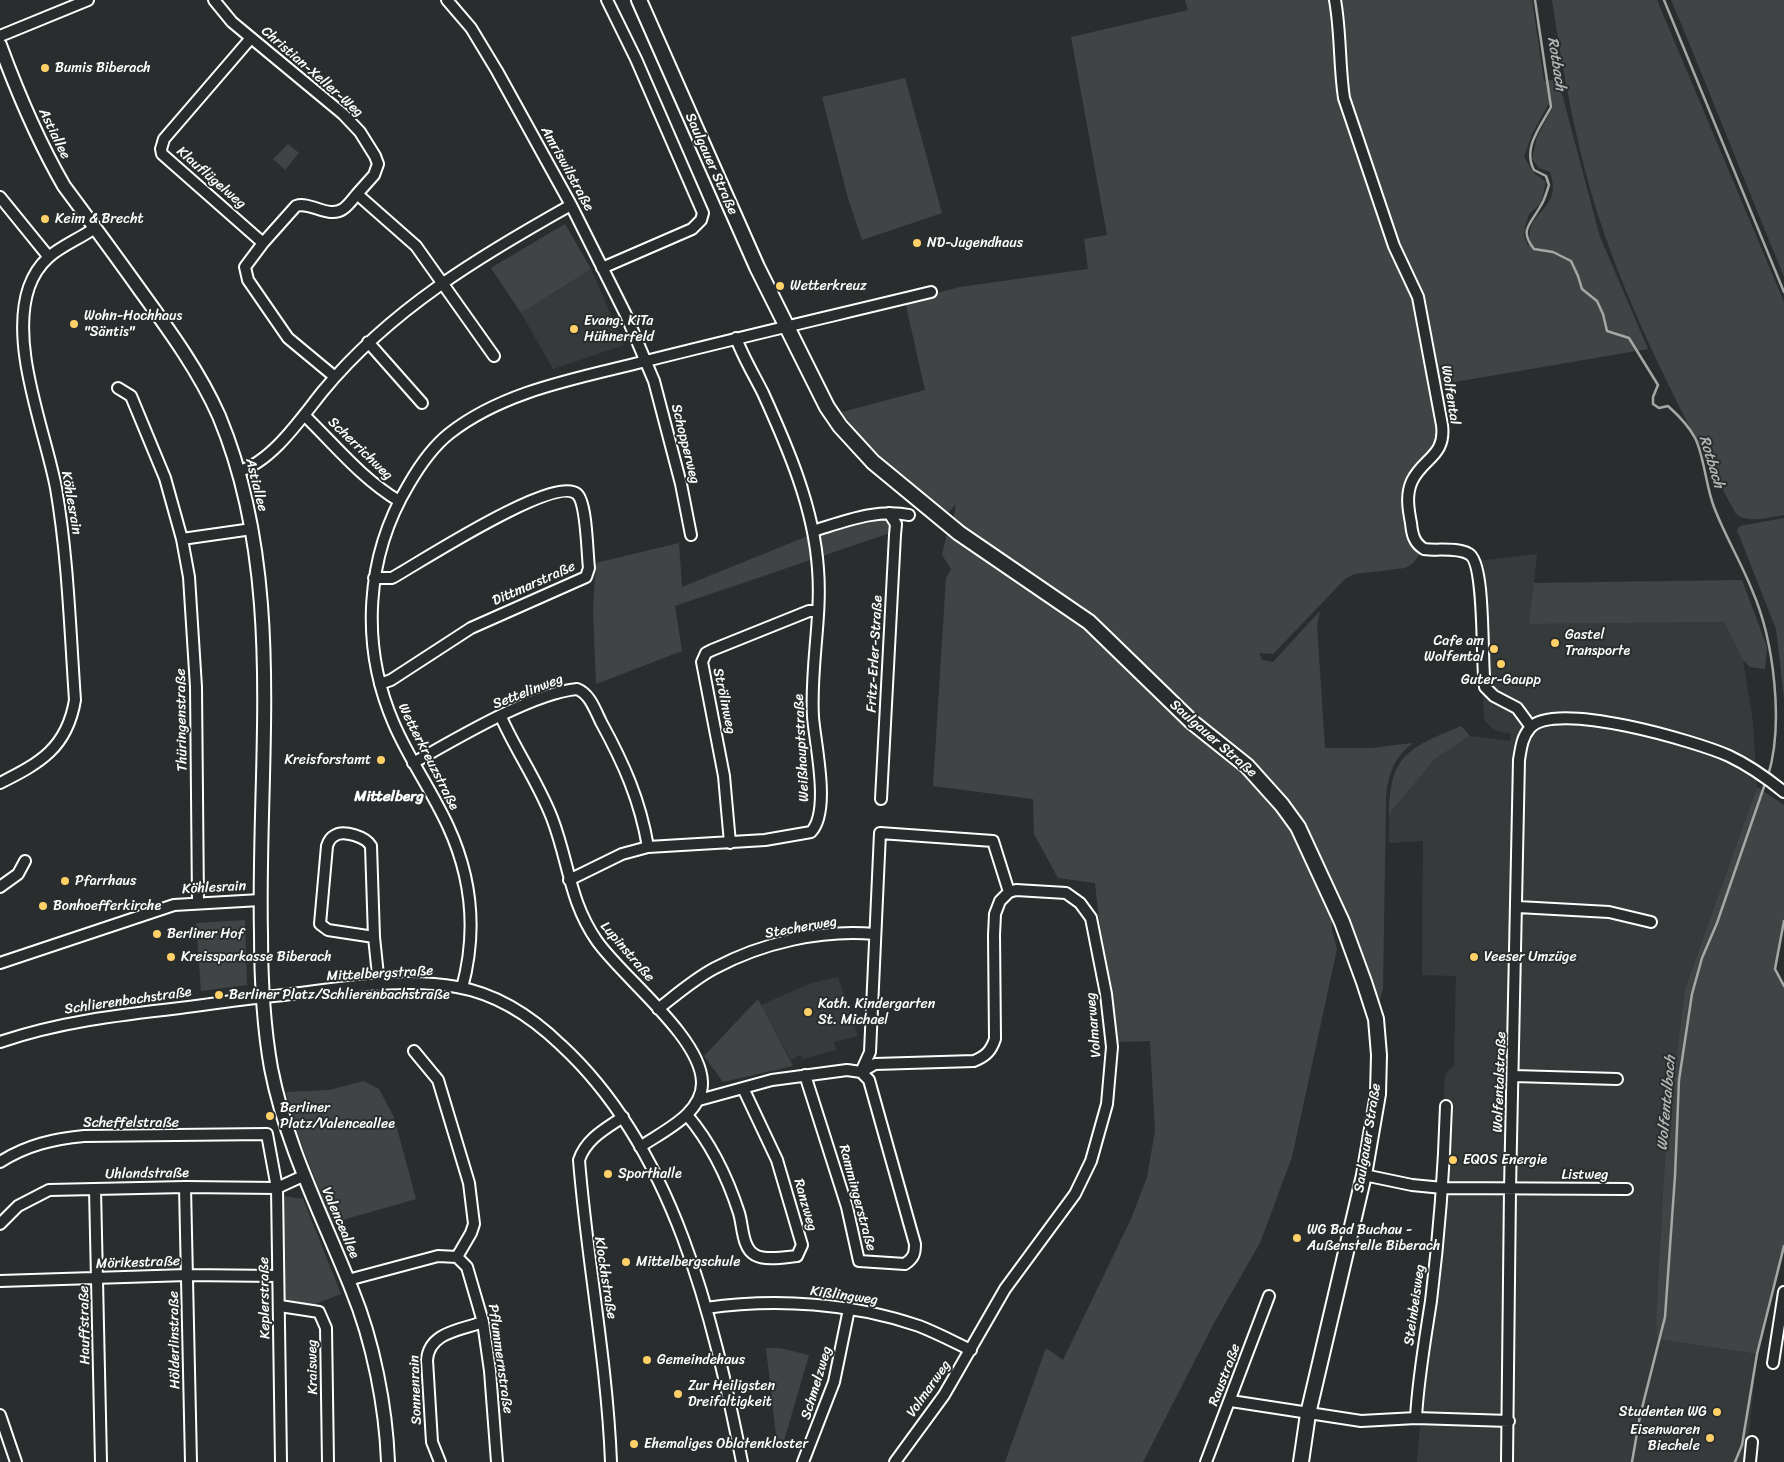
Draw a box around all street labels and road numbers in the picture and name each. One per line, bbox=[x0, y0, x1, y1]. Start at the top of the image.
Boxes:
street label: Christian-Xeller-Weg bbox=[258, 23, 366, 121]
street label: Astiallee bbox=[34, 106, 74, 162]
street label: Saulgauer Straße bbox=[681, 110, 741, 218]
street label: Amriswilstraße bbox=[537, 124, 597, 214]
street label: Klauflügelweg bbox=[173, 143, 249, 213]
street label: Wolfental bbox=[1437, 364, 1463, 426]
street label: Schopperweg bbox=[667, 402, 703, 486]
street label: Scherrichweg bbox=[324, 414, 396, 484]
street label: Astiallee bbox=[241, 456, 271, 514]
street label: Köhlesrain bbox=[57, 470, 85, 536]
street label: Dittmarstraße bbox=[490, 558, 578, 610]
street label: Fritz-Erler-Straße bbox=[864, 595, 886, 713]
street label: Strölinweg bbox=[709, 666, 739, 736]
street label: Thüringenstraße bbox=[173, 668, 191, 772]
street label: Settelinweg bbox=[490, 671, 566, 713]
street label: Weißhauptstraße bbox=[791, 694, 813, 802]
street label: Saulgauer Straße bbox=[1166, 697, 1260, 781]
street label: Wetterkreuzstraße bbox=[394, 701, 462, 813]
street label: Köhlesrain bbox=[182, 878, 246, 898]
street label: Stecherweg bbox=[764, 913, 838, 943]
street label: Lupinstraße bbox=[596, 918, 658, 986]
street label: Mittelbergstraße bbox=[326, 963, 434, 985]
street label: Schlierenbachstraße bbox=[63, 984, 193, 1018]
street label: Volmarweg bbox=[1083, 992, 1105, 1058]
street label: Wolfentalstraße bbox=[1490, 1031, 1510, 1133]
street label: Saulgauer Straße bbox=[1351, 1082, 1385, 1194]
street label: Scheffelstraße bbox=[83, 1115, 179, 1131]
street label: Rammingerstraße bbox=[835, 1143, 879, 1253]
street label: Uhlandstraße bbox=[105, 1165, 189, 1183]
street label: Listweg bbox=[1562, 1167, 1608, 1183]
street label: Ranzweg bbox=[790, 1177, 820, 1233]
street label: Valenceallee bbox=[317, 1185, 363, 1261]
street label: Klockhstraße bbox=[590, 1236, 620, 1320]
street label: Mörikestraße bbox=[96, 1253, 180, 1273]
street label: Keplerstraße bbox=[256, 1257, 274, 1339]
street label: Steinbeisweg bbox=[1401, 1263, 1429, 1347]
street label: Kißlingweg bbox=[809, 1283, 879, 1309]
street label: Hauffstraße bbox=[76, 1285, 94, 1365]
street label: Hölderlinstraße bbox=[166, 1291, 184, 1389]
street label: Pflummernstraße bbox=[484, 1303, 516, 1415]
street label: Kraisweg bbox=[304, 1339, 322, 1395]
street label: Raustraße bbox=[1205, 1342, 1245, 1408]
street label: Schmelzweg bbox=[798, 1344, 836, 1422]
street label: Sonnenrain bbox=[406, 1355, 426, 1425]
street label: Volmarweg bbox=[903, 1357, 955, 1421]

